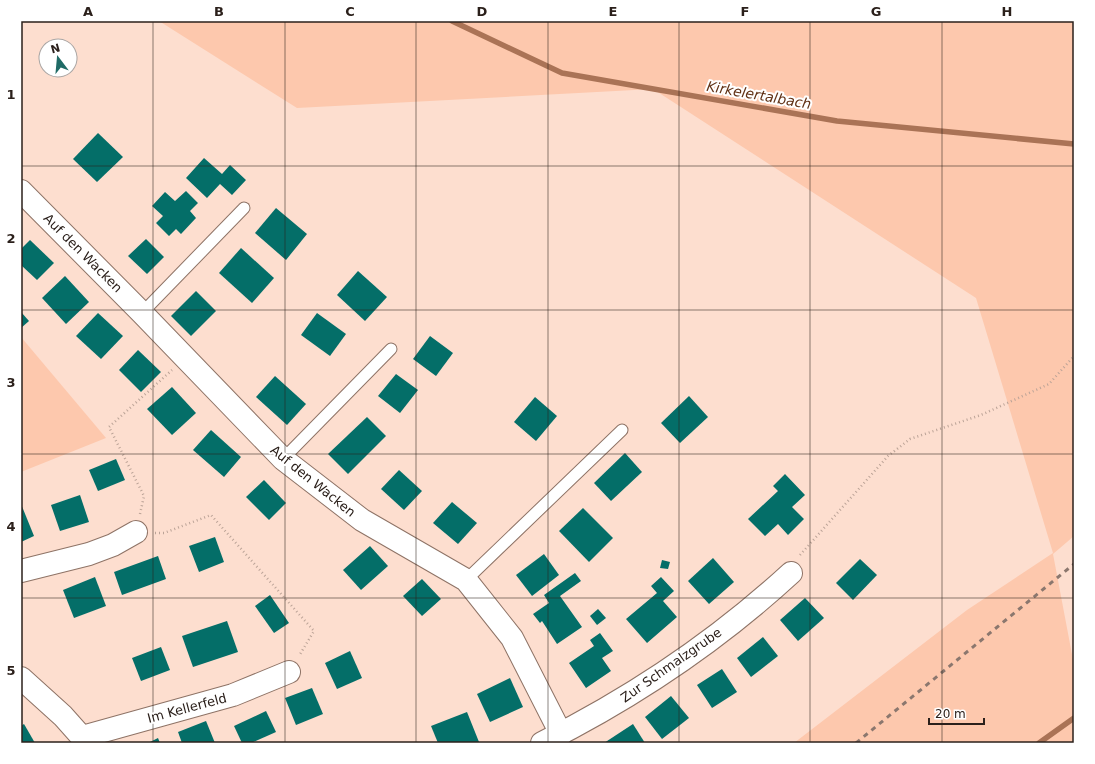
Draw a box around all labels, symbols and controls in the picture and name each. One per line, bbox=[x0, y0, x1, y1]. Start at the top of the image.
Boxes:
text: A bbox=[83, 4, 93, 19]
text: B bbox=[214, 4, 224, 19]
text: C bbox=[345, 4, 355, 19]
text: D bbox=[477, 4, 488, 19]
text: E bbox=[609, 4, 617, 19]
text: F bbox=[741, 4, 749, 19]
text: G bbox=[871, 4, 881, 19]
text: H bbox=[1002, 4, 1012, 19]
north arrow bbox=[38, 38, 78, 78]
text: N bbox=[49, 41, 62, 56]
water label: Kirkelertalbach bbox=[706, 78, 812, 112]
text: 1 bbox=[6, 87, 16, 102]
street label: Auf den Wacken bbox=[41, 211, 125, 295]
text: 2 bbox=[6, 231, 16, 246]
text: 3 bbox=[6, 375, 16, 390]
street label: Auf den Wacken bbox=[268, 442, 358, 520]
text: 4 bbox=[6, 519, 16, 534]
street label: Zur Schmalzgrube bbox=[618, 625, 724, 705]
text: 5 bbox=[6, 663, 16, 678]
street label: Im Kellerfeld bbox=[146, 690, 228, 726]
scale bar bbox=[929, 700, 984, 726]
text: 20 m bbox=[935, 707, 966, 721]

